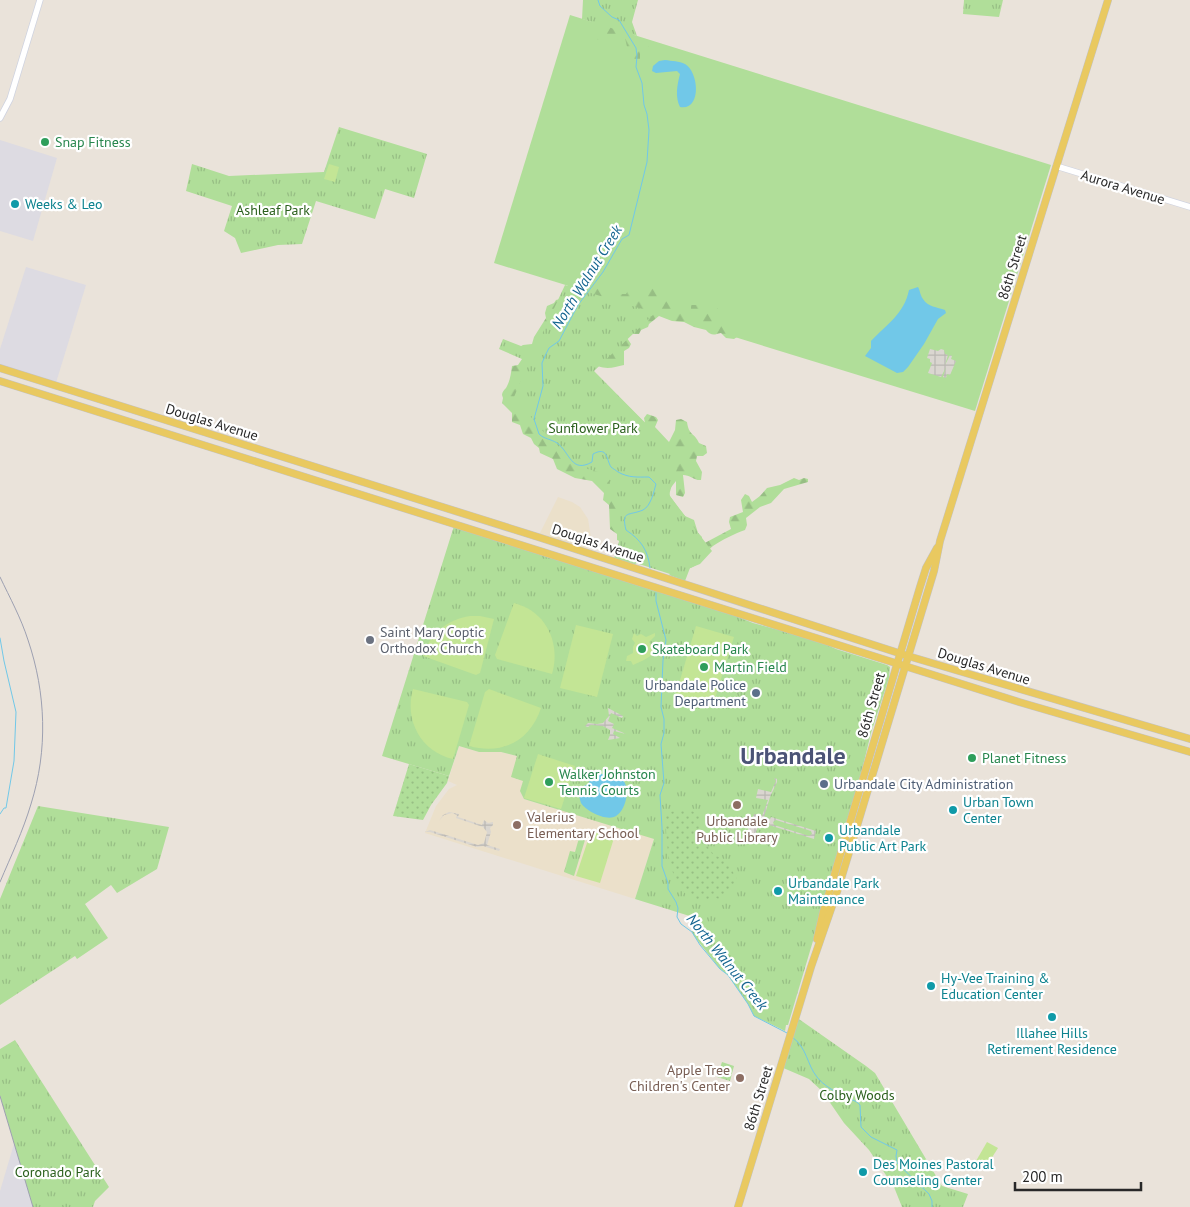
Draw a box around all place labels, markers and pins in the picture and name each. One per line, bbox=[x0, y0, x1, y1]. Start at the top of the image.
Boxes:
place label: Snap Fitness bbox=[55, 133, 131, 151]
marker: Snap Fitness bbox=[39, 136, 51, 148]
place label: Weeks & Leo bbox=[25, 195, 102, 213]
marker: Weeks & Leo bbox=[9, 198, 21, 210]
place label: Saint Mary Coptic Orthodox Church bbox=[380, 623, 484, 657]
marker: Saint Mary Coptic Orthodox Church bbox=[364, 634, 376, 646]
place label: Skateboard Park bbox=[652, 640, 749, 658]
marker: Skateboard Park bbox=[636, 643, 648, 655]
place label: Martin Field bbox=[714, 658, 787, 676]
marker: Martin Field bbox=[698, 661, 710, 673]
place label: Urbandale Police Department bbox=[645, 676, 746, 710]
marker: Urbandale Police Department bbox=[750, 687, 762, 699]
place label: Planet Fitness bbox=[982, 749, 1067, 767]
marker: Planet Fitness bbox=[966, 752, 978, 764]
place label: Walker Johnston Tennis Courts bbox=[559, 765, 656, 799]
place label: Urbandale City Administration bbox=[834, 775, 1014, 793]
marker: Walker Johnston Tennis Courts bbox=[543, 776, 555, 788]
marker: Urbandale City Administration bbox=[818, 778, 830, 790]
place label: Urban Town Center bbox=[963, 793, 1034, 827]
marker: Urbandale Public Library bbox=[731, 799, 743, 811]
marker: Urban Town Center bbox=[947, 804, 959, 816]
place label: Valerius Elementary School bbox=[526, 808, 639, 842]
place label: Urbandale Public Library bbox=[696, 812, 778, 846]
marker: Valerius Elementary School bbox=[511, 819, 523, 831]
place label: Urbandale Public Art Park bbox=[839, 821, 926, 855]
marker: Urbandale Public Art Park bbox=[823, 832, 835, 844]
place label: Urbandale Park Maintenance bbox=[788, 874, 880, 908]
marker: Urbandale Park Maintenance bbox=[772, 885, 784, 897]
place label: Hy-Vee Training & Education Center bbox=[941, 969, 1050, 1003]
marker: Hy-Vee Training & Education Center bbox=[925, 980, 937, 992]
marker: Illahee Hills Retirement Residence bbox=[1046, 1011, 1058, 1023]
place label: Illahee Hills Retirement Residence bbox=[987, 1024, 1117, 1058]
place label: Apple Tree Children's Center bbox=[629, 1061, 730, 1095]
marker: Apple Tree Children's Center bbox=[734, 1072, 746, 1084]
place label: Des Moines Pastoral Counseling Center bbox=[873, 1155, 994, 1189]
marker: Des Moines Pastoral Counseling Center bbox=[857, 1166, 869, 1178]

